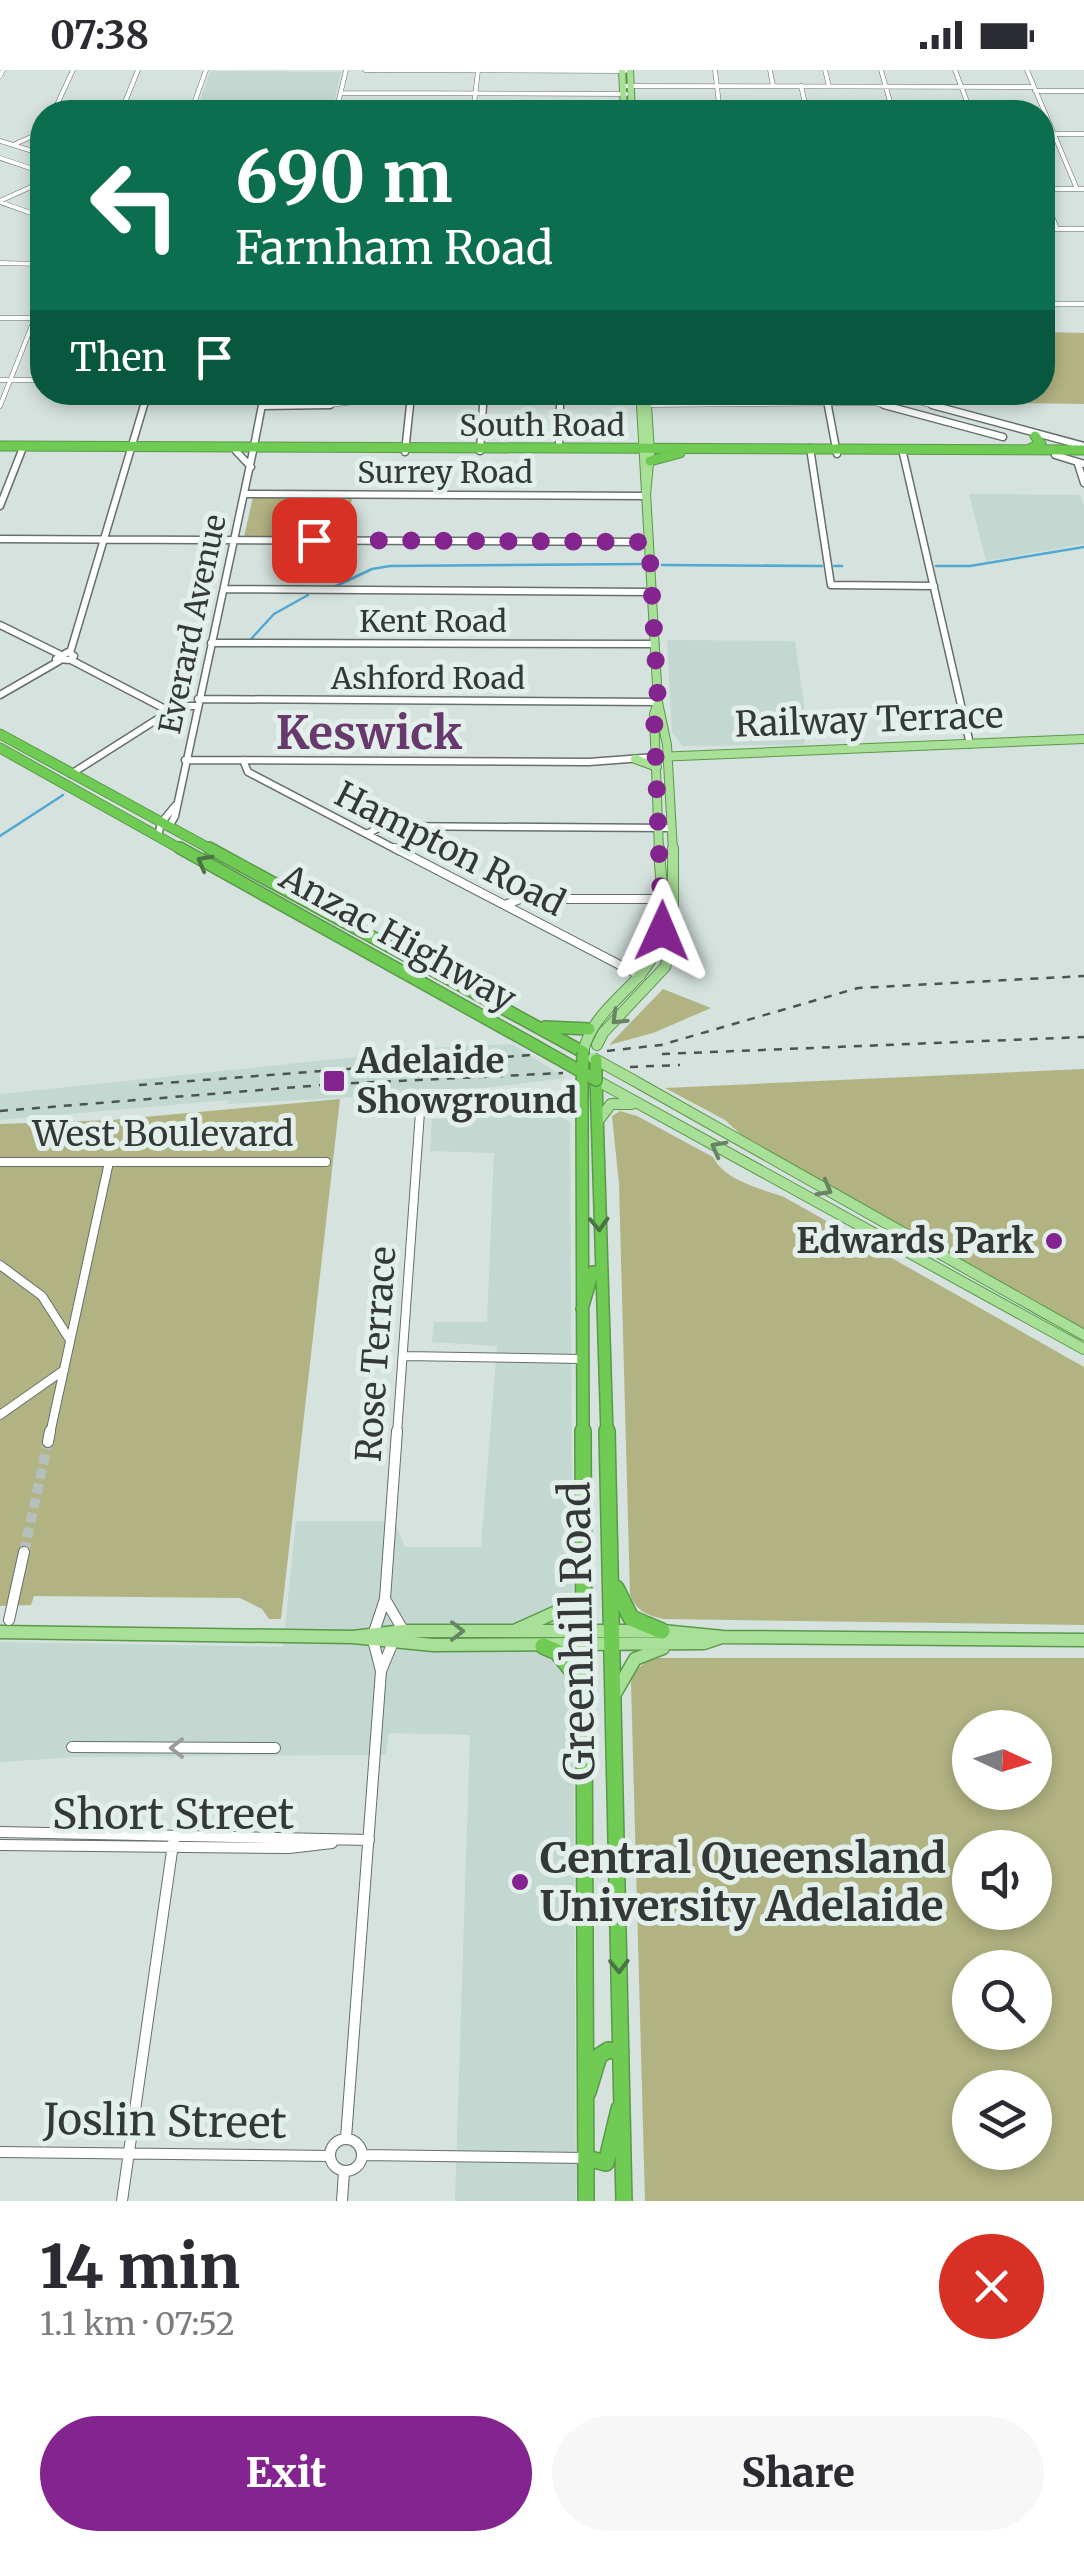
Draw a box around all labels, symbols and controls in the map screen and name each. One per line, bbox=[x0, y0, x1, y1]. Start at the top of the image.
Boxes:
text: 07:38 bbox=[50, 12, 149, 59]
text: 690 m bbox=[235, 133, 453, 221]
icon: left bbox=[70, 140, 200, 270]
text: Farnham Road bbox=[235, 220, 553, 276]
icon: arrive bbox=[187, 330, 242, 385]
text: Then bbox=[70, 334, 167, 381]
street label: South Road bbox=[459, 406, 625, 444]
street label: Surrey Road bbox=[357, 453, 533, 491]
pin bbox=[272, 498, 357, 583]
street label: Everard Avenue bbox=[150, 511, 234, 737]
icon: arrive bbox=[287, 513, 342, 568]
street label: Kent Road bbox=[359, 602, 507, 640]
street label: Ashford Road bbox=[330, 659, 525, 697]
street label: Railway Terrace bbox=[734, 693, 1004, 747]
district label: Keswick bbox=[276, 705, 463, 761]
street label: Hampton Road bbox=[328, 772, 572, 926]
one-way arrow bbox=[197, 854, 215, 874]
street label: Anzac Highway bbox=[272, 855, 524, 1021]
position arrow bbox=[610, 879, 714, 983]
one-way arrow bbox=[612, 1006, 630, 1024]
place label: Adelaide Showground bbox=[355, 1039, 577, 1123]
marker: Adelaide Showground bbox=[321, 1068, 347, 1094]
street label: West Boulevard bbox=[31, 1112, 294, 1156]
one-way arrow bbox=[711, 1140, 729, 1160]
one-way arrow bbox=[815, 1177, 833, 1197]
one-way arrow bbox=[589, 1216, 610, 1232]
place label: Edwards Park bbox=[796, 1219, 1034, 1263]
marker: Edwards Park bbox=[1043, 1230, 1065, 1252]
street label: Rose Terrace bbox=[347, 1245, 405, 1463]
street label: Greenhill Road bbox=[548, 1481, 606, 1781]
one-way arrow bbox=[450, 1620, 466, 1642]
north arrow bbox=[952, 1710, 1052, 1810]
map controls bbox=[952, 1710, 1052, 2170]
one-way arrow bbox=[169, 1737, 184, 1759]
street label: Short Street bbox=[52, 1788, 294, 1840]
button: sound bbox=[952, 1830, 1052, 1930]
place label: Central Queensland University Adelaide bbox=[540, 1832, 946, 1932]
marker: Central Queensland University Adelaide bbox=[509, 1871, 531, 1893]
button: search bbox=[952, 1950, 1052, 2050]
one-way arrow bbox=[609, 1959, 630, 1975]
button: layers bbox=[952, 2070, 1052, 2170]
street label: Joslin Street bbox=[42, 2093, 287, 2149]
text: 14 min bbox=[40, 2229, 240, 2304]
button: close bbox=[939, 2234, 1044, 2339]
text: 1.1 km · 07:52 bbox=[40, 2304, 235, 2344]
button: Exit bbox=[40, 2416, 532, 2531]
button: Share bbox=[552, 2416, 1044, 2531]

